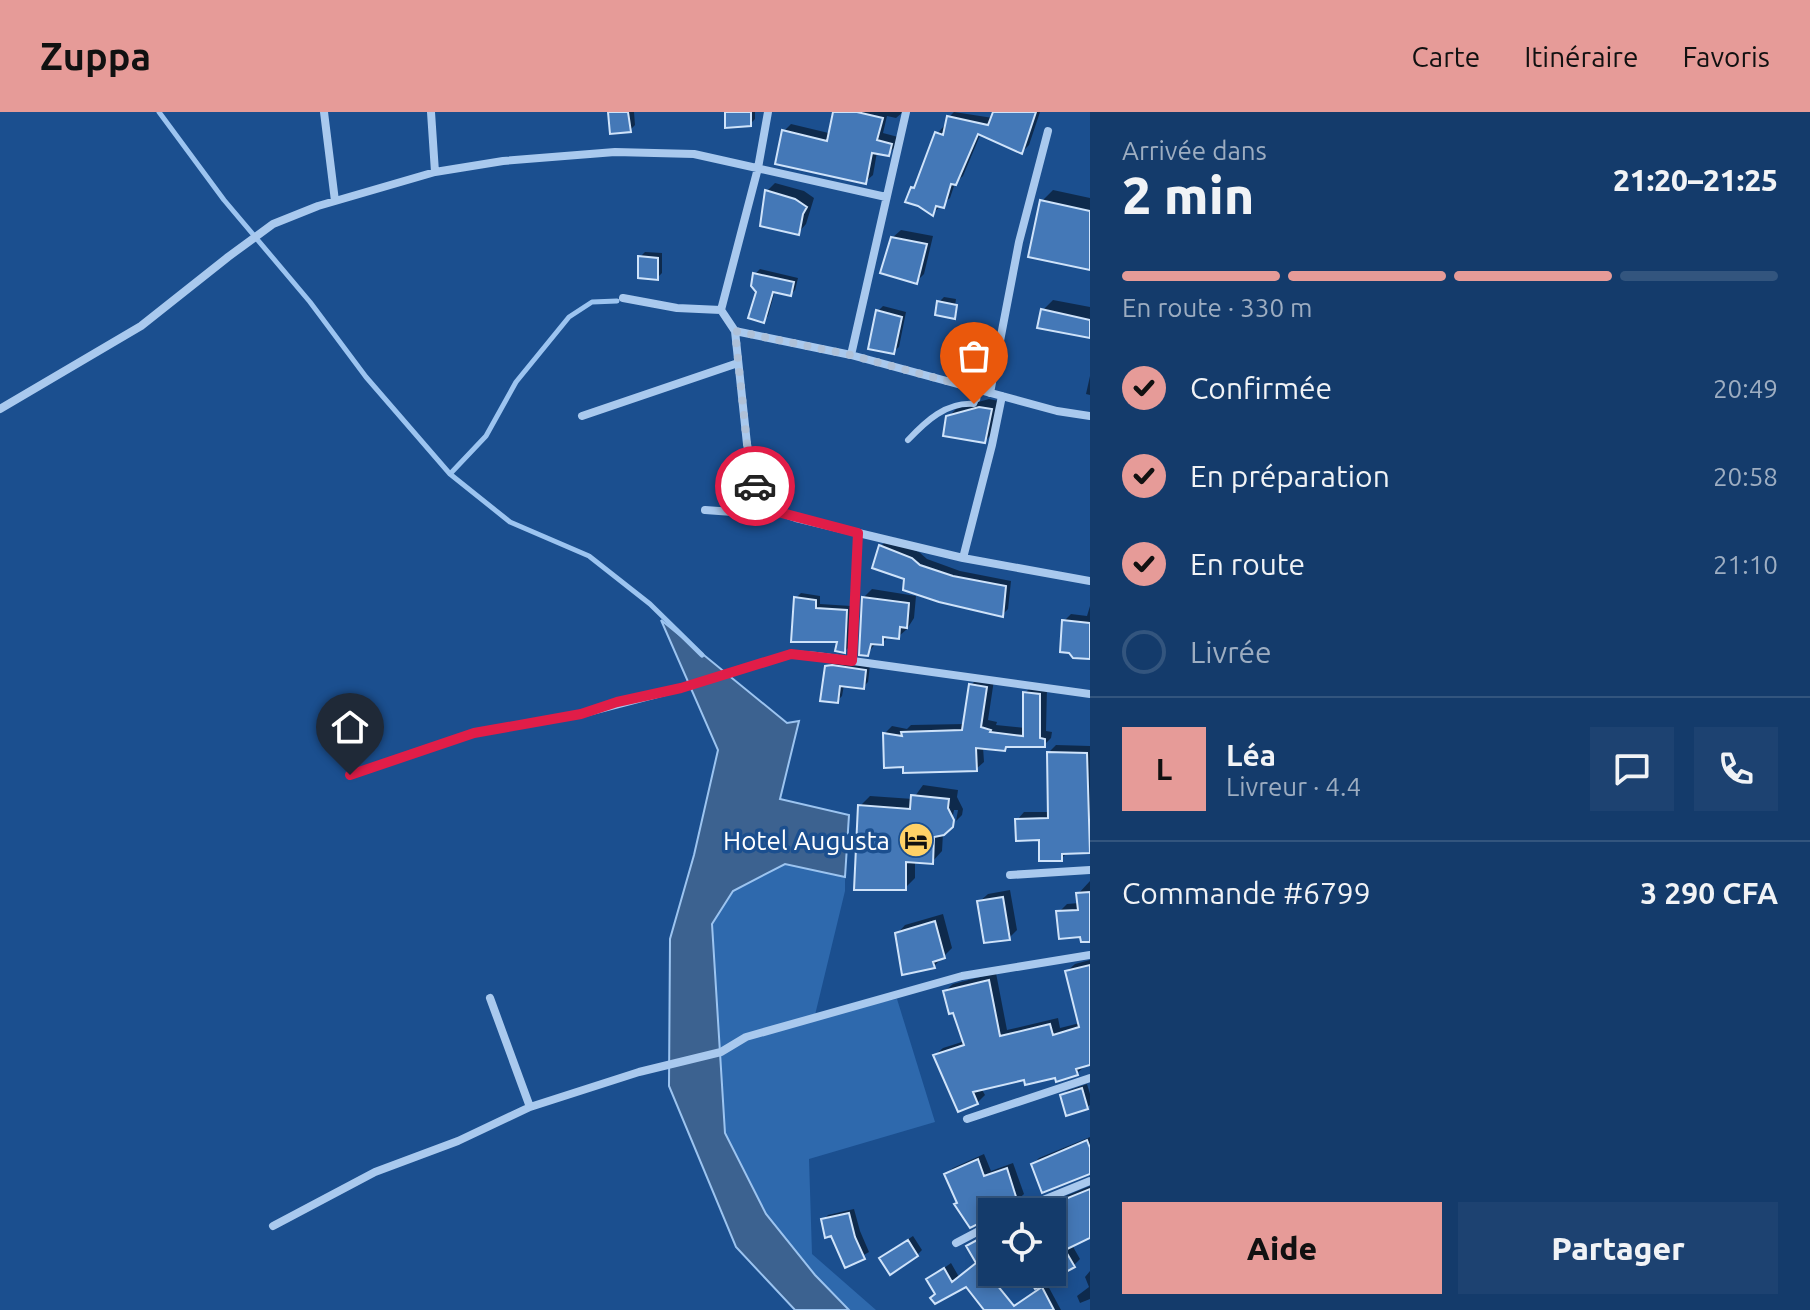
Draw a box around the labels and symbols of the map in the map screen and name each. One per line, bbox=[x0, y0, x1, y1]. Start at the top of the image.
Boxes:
pin bbox=[940, 322, 1008, 404]
courier bbox=[715, 446, 795, 526]
pin bbox=[316, 693, 384, 775]
hotel icon: Hotel Augusta bbox=[897, 821, 935, 859]
place label: Hotel Augusta bbox=[723, 826, 890, 855]

